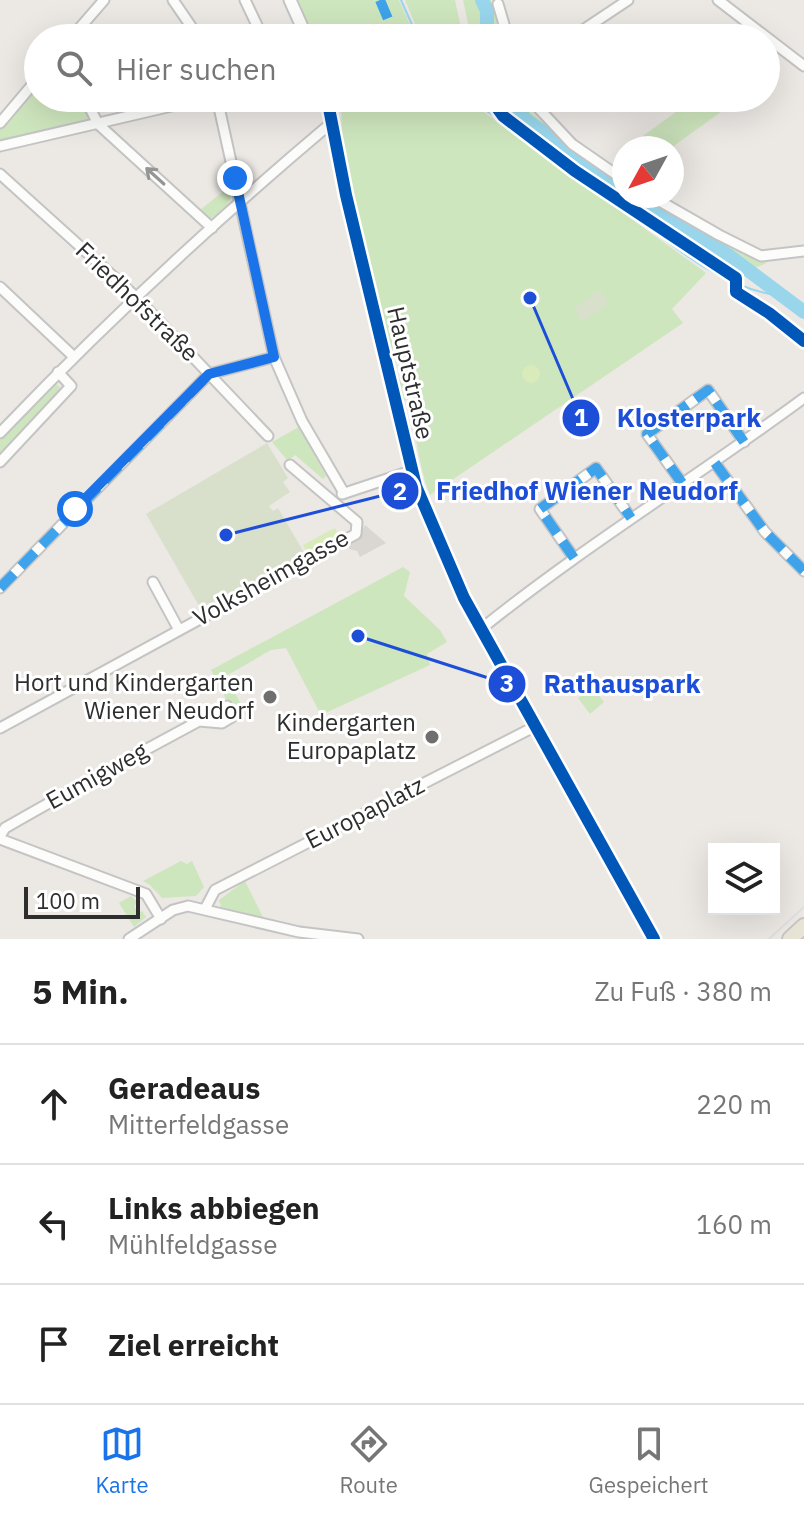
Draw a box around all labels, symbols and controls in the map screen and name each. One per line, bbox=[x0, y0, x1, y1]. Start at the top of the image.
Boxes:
search box bbox=[24, 24, 780, 112]
icon: search bbox=[52, 46, 96, 90]
text: Hier suchen bbox=[116, 49, 277, 88]
north arrow bbox=[612, 136, 684, 208]
route end bbox=[217, 160, 253, 196]
one-way arrow bbox=[145, 167, 166, 186]
street label: Friedhofstraße bbox=[69, 234, 206, 368]
street label: Hauptstraße bbox=[380, 303, 442, 442]
callout: Klosterpark bbox=[561, 393, 777, 443]
text: Klosterpark bbox=[617, 400, 761, 434]
text: 1 bbox=[574, 401, 588, 433]
callout: Friedhof Wiener Neudorf bbox=[380, 466, 754, 516]
text: Friedhof Wiener Neudorf bbox=[436, 473, 739, 507]
text: 2 bbox=[393, 475, 407, 507]
route start bbox=[57, 491, 93, 527]
street label: Volksheimgasse bbox=[187, 521, 354, 633]
callout: Rathauspark bbox=[487, 659, 716, 709]
place label: Hort und Kindergarten Wiener Neudorf bbox=[14, 666, 254, 726]
text: Rathauspark bbox=[544, 666, 700, 700]
text: 3 bbox=[500, 667, 514, 699]
marker: Hort und Kindergarten Wiener Neudorf bbox=[261, 688, 279, 706]
place label: Kindergarten Europaplatz bbox=[276, 706, 416, 766]
marker: Kindergarten Europaplatz bbox=[423, 728, 441, 746]
street label: Eumigweg bbox=[40, 734, 153, 816]
street label: Europaplatz bbox=[300, 768, 429, 856]
map controls bbox=[708, 843, 780, 915]
button: layers bbox=[708, 843, 780, 915]
scale bar bbox=[24, 883, 140, 919]
text: 100 m bbox=[36, 886, 100, 915]
text: 5 Min. bbox=[32, 969, 129, 1013]
text: Zu Fuß · 380 m bbox=[594, 974, 772, 1008]
text: Geradeaus bbox=[108, 1068, 260, 1107]
icon: ahead bbox=[32, 1082, 76, 1126]
text: 220 m bbox=[696, 1087, 772, 1121]
text: Mitterfeldgasse bbox=[108, 1107, 289, 1141]
text: Links abbiegen bbox=[108, 1188, 320, 1227]
icon: left bbox=[32, 1202, 76, 1246]
text: 160 m bbox=[696, 1207, 772, 1241]
text: Mühlfeldgasse bbox=[108, 1227, 277, 1261]
icon: arrive bbox=[32, 1322, 76, 1366]
text: Ziel erreicht bbox=[108, 1325, 279, 1364]
tab: Karte bbox=[95, 1422, 149, 1499]
tab: Route bbox=[339, 1422, 398, 1499]
tab: Gespeichert bbox=[589, 1422, 709, 1499]

